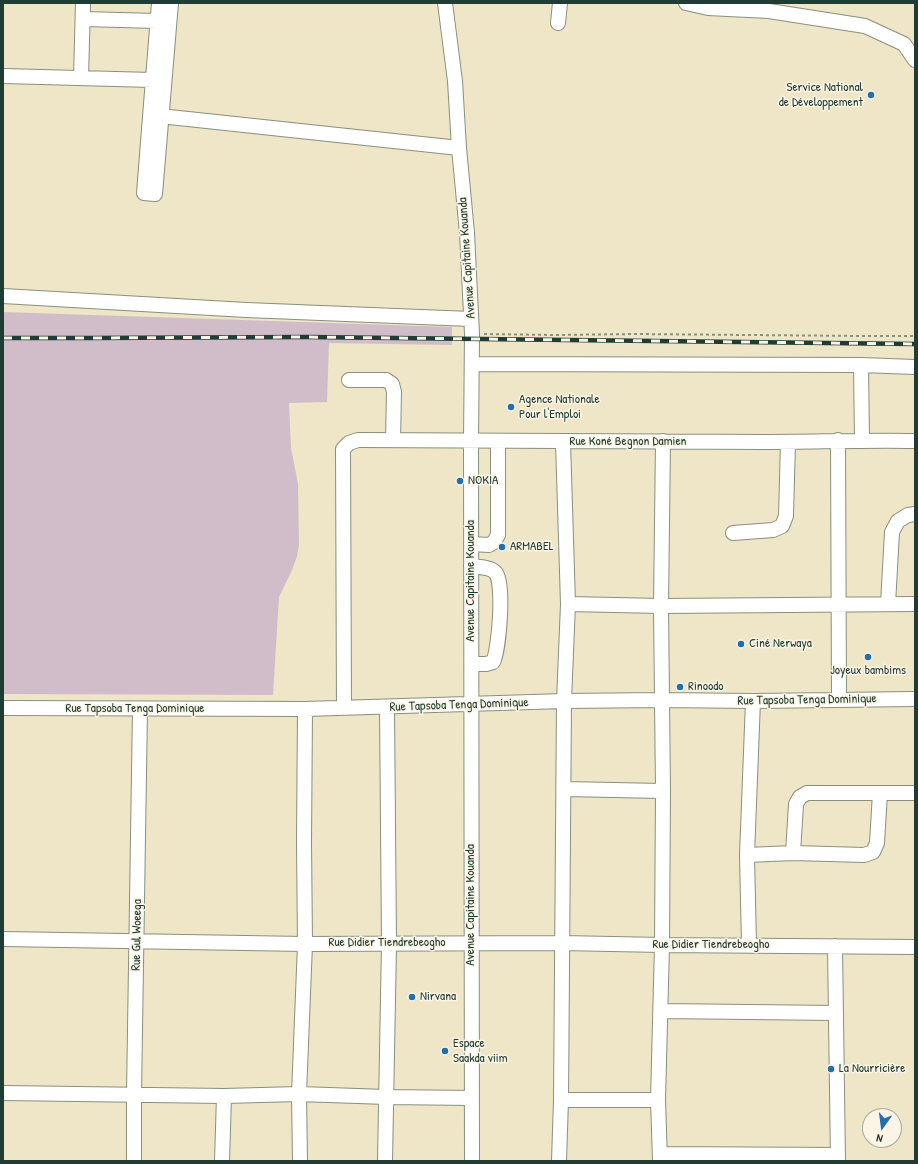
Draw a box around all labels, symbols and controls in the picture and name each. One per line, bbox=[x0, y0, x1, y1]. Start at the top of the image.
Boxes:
place label: Service National de Développement bbox=[779, 80, 863, 111]
marker: Service National de Développement bbox=[866, 90, 876, 100]
street label: Avenue Capitaine Kouanda bbox=[455, 197, 479, 319]
place label: Agence Nationale Pour l'Emploi bbox=[519, 392, 600, 423]
marker: Agence Nationale Pour l'Emploi bbox=[506, 402, 516, 412]
street label: Rue Koné Begnon Damien bbox=[570, 434, 686, 450]
place label: NOKIA bbox=[468, 473, 498, 489]
marker: NOKIA bbox=[455, 476, 465, 486]
street label: Avenue Capitaine Kouanda bbox=[463, 520, 479, 642]
place label: ARMABEL bbox=[510, 539, 553, 555]
marker: ARMABEL bbox=[497, 542, 507, 552]
place label: Ciné Nerwaya bbox=[749, 636, 812, 652]
marker: Ciné Nerwaya bbox=[736, 639, 746, 649]
marker: Joyeux bambims bbox=[863, 652, 873, 662]
place label: Joyeux bambims bbox=[830, 663, 906, 679]
place label: Rinoodo bbox=[688, 679, 723, 695]
marker: Rinoodo bbox=[675, 682, 685, 692]
street label: Rue Tapsoba Tenga Dominique bbox=[737, 691, 877, 709]
street label: Rue Tapsoba Tenga Dominique bbox=[389, 695, 529, 715]
street label: Rue Tapsoba Tenga Dominique bbox=[65, 701, 205, 717]
street label: Avenue Capitaine Kouanda bbox=[463, 844, 479, 966]
street label: Rue Gul Woeega bbox=[129, 899, 145, 971]
street label: Rue Didier Tiendrebeogho bbox=[328, 935, 446, 951]
street label: Rue Didier Tiendrebeogho bbox=[652, 937, 770, 953]
place label: Nirvana bbox=[420, 989, 456, 1005]
marker: Nirvana bbox=[407, 992, 417, 1002]
place label: Espace Saakda viim bbox=[453, 1036, 508, 1067]
marker: Espace Saakda viim bbox=[440, 1046, 450, 1056]
place label: La Nourricière bbox=[839, 1061, 906, 1077]
marker: La Nourricière bbox=[826, 1064, 836, 1074]
north arrow bbox=[862, 1108, 902, 1148]
text: N bbox=[875, 1131, 884, 1146]

